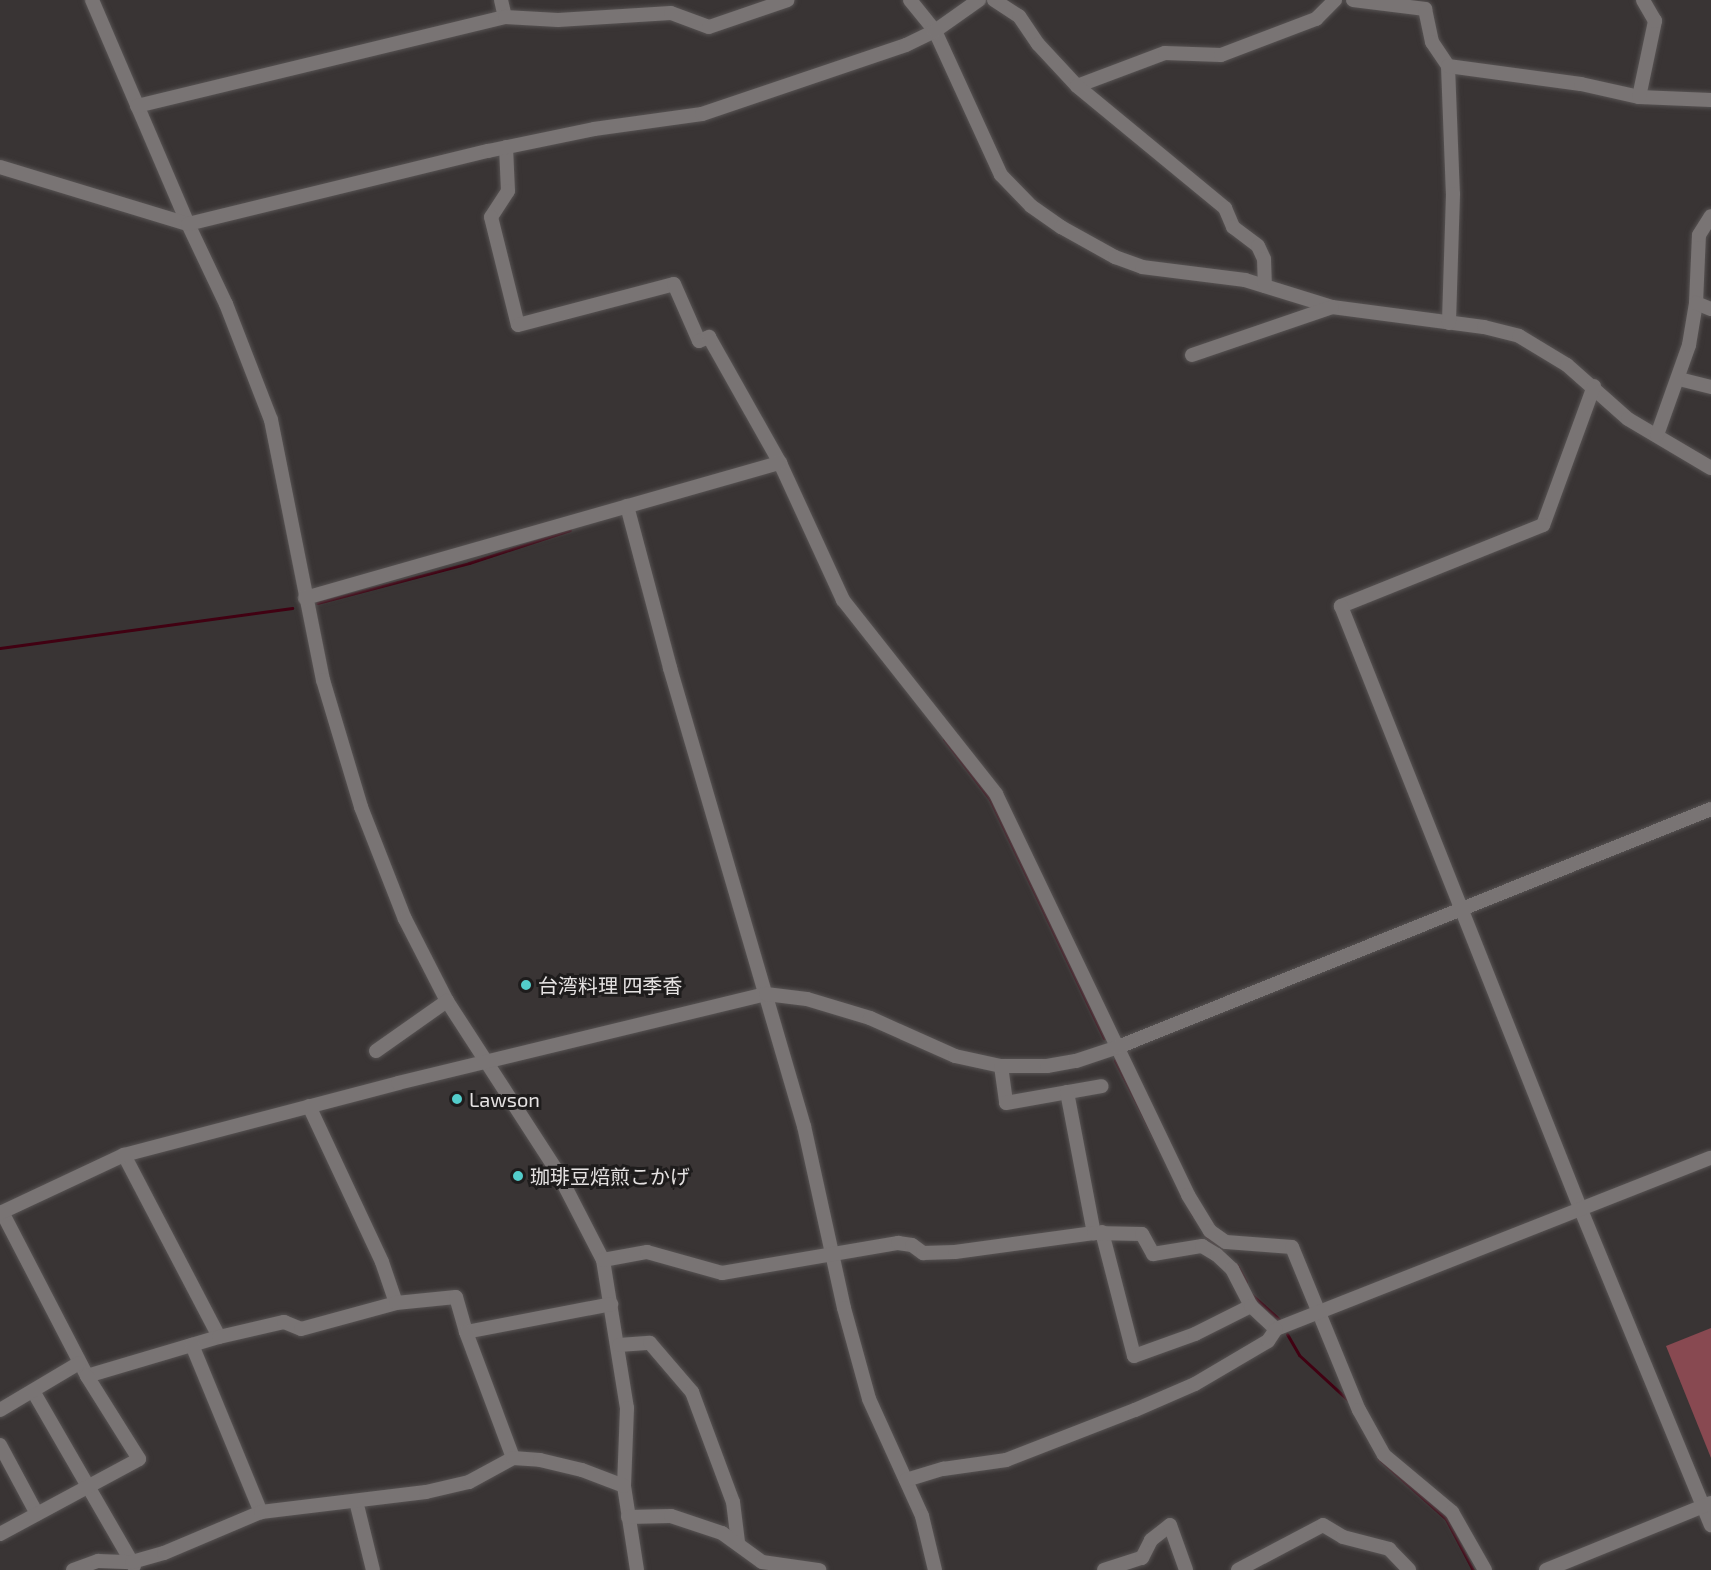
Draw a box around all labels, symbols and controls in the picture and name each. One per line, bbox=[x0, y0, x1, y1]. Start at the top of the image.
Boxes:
place label: 台湾料理 四季香 bbox=[538, 973, 682, 997]
marker: 台湾料理 四季香 bbox=[519, 978, 533, 992]
place label: Lawson bbox=[469, 1087, 540, 1111]
marker: Lawson bbox=[450, 1092, 464, 1106]
place label: 珈琲豆焙煎こかげ bbox=[530, 1164, 690, 1188]
marker: 珈琲豆焙煎こかげ bbox=[511, 1169, 525, 1183]

